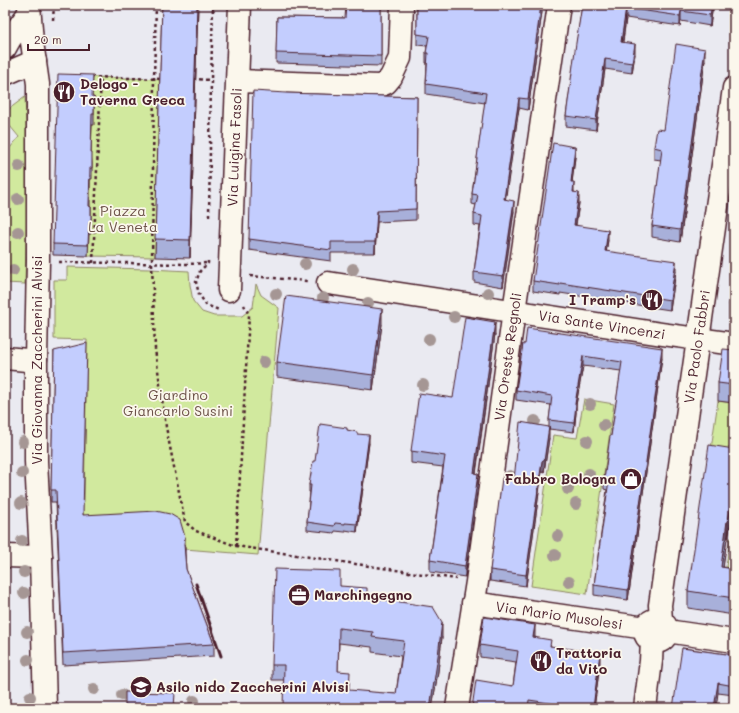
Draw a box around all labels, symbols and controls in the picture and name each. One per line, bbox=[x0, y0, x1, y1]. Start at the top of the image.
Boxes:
scale bar bbox=[28, 26, 89, 52]
text: 20 m bbox=[34, 31, 62, 47]
place label: Delogo - Taverna Greca bbox=[80, 74, 186, 109]
restaurant icon: Delogo - Taverna Greca bbox=[51, 79, 77, 105]
street label: Via Luigina Fasoli bbox=[222, 87, 246, 207]
park label: Piazza La Veneta bbox=[88, 201, 158, 236]
street label: Via Giovanna Zaccherini Alvisi bbox=[27, 255, 46, 465]
restaurant icon: I Tramp's bbox=[639, 287, 665, 313]
street label: Via Paolo Fabbri bbox=[679, 289, 714, 404]
place label: I Tramp's bbox=[569, 290, 636, 309]
street label: Via Oreste Regnoli bbox=[489, 291, 526, 422]
street label: Via Sante Vincenzi bbox=[537, 305, 667, 343]
park label: Giardino Giancarlo Susini bbox=[123, 385, 233, 420]
shop icon: Fabbro Bologna bbox=[618, 466, 644, 492]
place label: Fabbro Bologna bbox=[505, 469, 616, 488]
office icon: Marchingegno bbox=[286, 582, 312, 608]
place label: Marchingegno bbox=[314, 585, 413, 604]
street label: Via Mario Musolesi bbox=[495, 596, 624, 633]
place label: Trattoria da Vito bbox=[556, 643, 622, 678]
restaurant icon: Trattoria da Vito bbox=[528, 648, 554, 674]
school or university icon: Asilo nido Zaccherini Alvisi bbox=[128, 674, 154, 700]
place label: Asilo nido Zaccherini Alvisi bbox=[156, 677, 349, 696]

